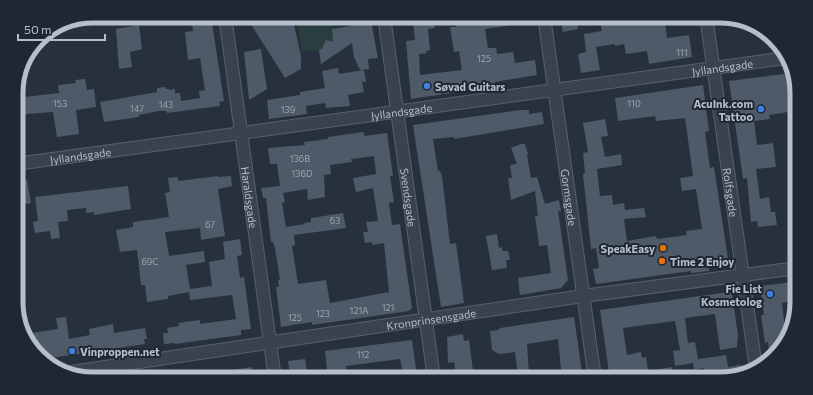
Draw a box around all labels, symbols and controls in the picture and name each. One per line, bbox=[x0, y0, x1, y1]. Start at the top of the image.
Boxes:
scale bar bbox=[18, 16, 105, 42]
text: 50 m bbox=[24, 22, 52, 36]
house number: 111 bbox=[676, 47, 688, 58]
house number: 125 bbox=[477, 53, 491, 64]
street label: Jyllandsgade bbox=[691, 56, 754, 78]
place label: Søvad Guitars bbox=[435, 80, 505, 93]
marker: Søvad Guitars bbox=[422, 81, 432, 91]
place label: AcuInk.com Tattoo bbox=[693, 97, 753, 123]
house number: 153 bbox=[53, 98, 67, 109]
house number: 110 bbox=[627, 98, 641, 109]
house number: 143 bbox=[159, 99, 173, 110]
street label: Jyllandsgade bbox=[370, 100, 433, 123]
house number: 147 bbox=[130, 103, 144, 114]
house number: 139 bbox=[281, 104, 295, 115]
marker: AcuInk.com Tattoo bbox=[756, 104, 766, 114]
street label: Jyllandsgade bbox=[49, 144, 112, 167]
house number: 136B bbox=[290, 153, 310, 164]
street label: Haraldsgade bbox=[239, 166, 261, 229]
street label: Svendsgade bbox=[399, 167, 419, 228]
street label: Rolfsgade bbox=[721, 167, 741, 218]
house number: 136D bbox=[291, 168, 313, 179]
street label: Gormsgade bbox=[559, 168, 580, 227]
house number: 63 bbox=[330, 215, 340, 226]
house number: 67 bbox=[205, 219, 215, 230]
place label: SpeakEasy bbox=[601, 242, 655, 255]
marker: SpeakEasy bbox=[658, 243, 668, 253]
place label: Time 2 Enjoy bbox=[670, 255, 734, 268]
house number: 69C bbox=[142, 256, 158, 267]
marker: Time 2 Enjoy bbox=[657, 256, 667, 266]
place label: Fie List Kosmetolog bbox=[701, 282, 762, 308]
marker: Fie List Kosmetolog bbox=[765, 289, 775, 299]
house number: 121 bbox=[382, 302, 394, 313]
house number: 121A bbox=[350, 305, 368, 316]
street label: Kronprinsensgade bbox=[385, 305, 477, 332]
house number: 123 bbox=[316, 308, 330, 319]
house number: 125 bbox=[288, 312, 302, 323]
place label: Vinproppen.net bbox=[80, 345, 160, 358]
marker: Vinproppen.net bbox=[67, 346, 77, 356]
house number: 112 bbox=[357, 349, 369, 360]

